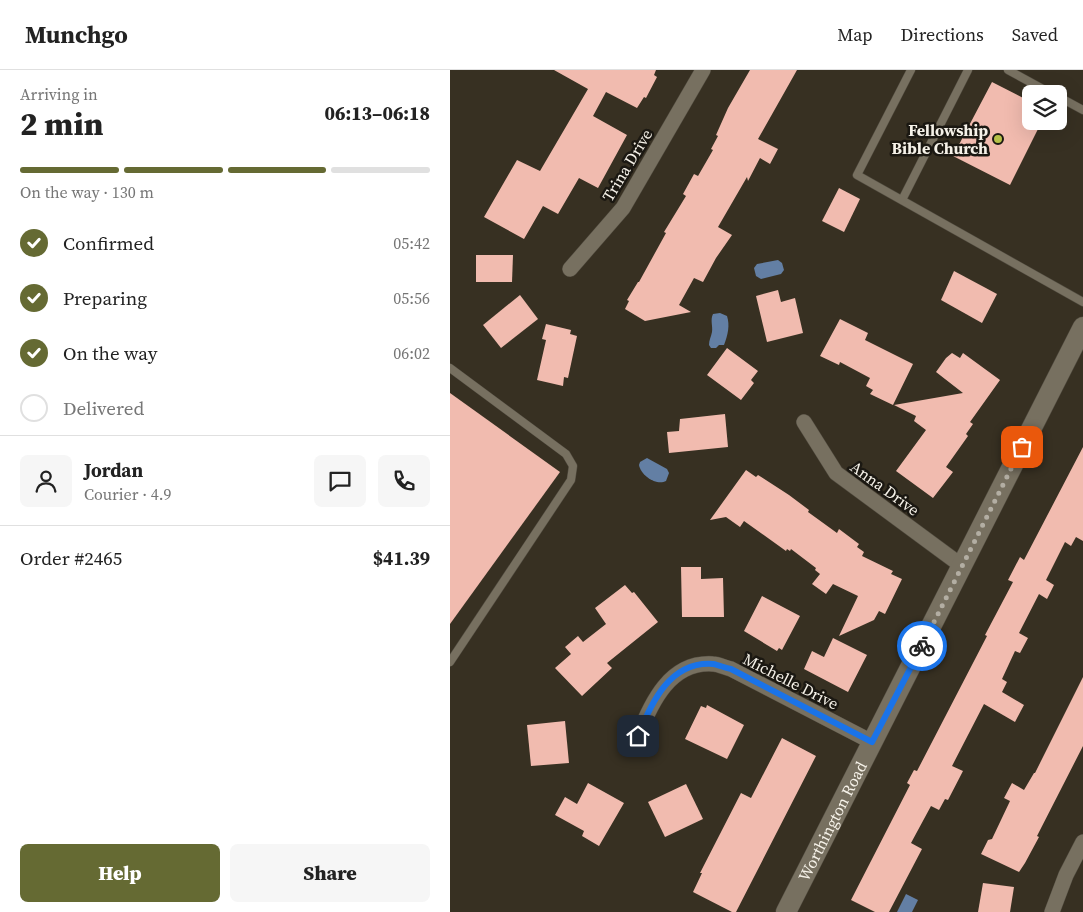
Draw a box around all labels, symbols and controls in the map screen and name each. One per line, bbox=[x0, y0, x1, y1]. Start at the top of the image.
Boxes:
text: Munchgo bbox=[25, 18, 128, 51]
text: Map bbox=[837, 22, 873, 47]
text: Directions bbox=[901, 22, 984, 47]
text: Saved bbox=[1012, 22, 1058, 47]
text: Arriving in bbox=[20, 83, 98, 105]
map controls bbox=[1022, 85, 1067, 130]
button: layers bbox=[1022, 85, 1067, 130]
text: 06:13–06:18 bbox=[325, 100, 430, 126]
text: 2 min bbox=[20, 102, 103, 146]
place label: Fellowship Bible Church bbox=[892, 119, 988, 159]
street label: Trina Drive bbox=[597, 125, 657, 205]
marker: Fellowship Bible Church bbox=[992, 133, 1004, 145]
text: On the way · 130 m bbox=[20, 181, 154, 203]
icon: check bbox=[20, 229, 48, 257]
text: Confirmed bbox=[63, 230, 154, 256]
text: 05:42 bbox=[393, 232, 430, 254]
icon: check bbox=[20, 284, 48, 312]
text: Preparing bbox=[63, 285, 147, 311]
text: 05:56 bbox=[393, 287, 430, 309]
icon: check bbox=[20, 339, 48, 367]
text: On the way bbox=[63, 340, 158, 366]
text: 06:02 bbox=[393, 342, 430, 364]
text: Delivered bbox=[63, 395, 144, 421]
pin bbox=[1001, 426, 1043, 468]
icon: bag bbox=[1008, 433, 1036, 461]
button: person bbox=[20, 455, 72, 507]
button: chat bbox=[314, 455, 366, 507]
button: phone bbox=[378, 455, 430, 507]
street label: Anna Drive bbox=[846, 455, 924, 521]
text: Jordan bbox=[84, 457, 143, 483]
text: Courier · 4.9 bbox=[84, 483, 172, 505]
text: Order #2465 bbox=[20, 545, 122, 571]
text: $41.39 bbox=[373, 545, 430, 571]
courier bbox=[897, 621, 947, 671]
icon: bike bbox=[908, 632, 936, 660]
street label: Michelle Drive bbox=[739, 647, 843, 715]
pin bbox=[617, 715, 659, 757]
icon: home bbox=[624, 722, 652, 750]
street label: Worthington Road bbox=[793, 757, 872, 885]
button: Help bbox=[20, 844, 220, 902]
button: Share bbox=[230, 844, 430, 902]

